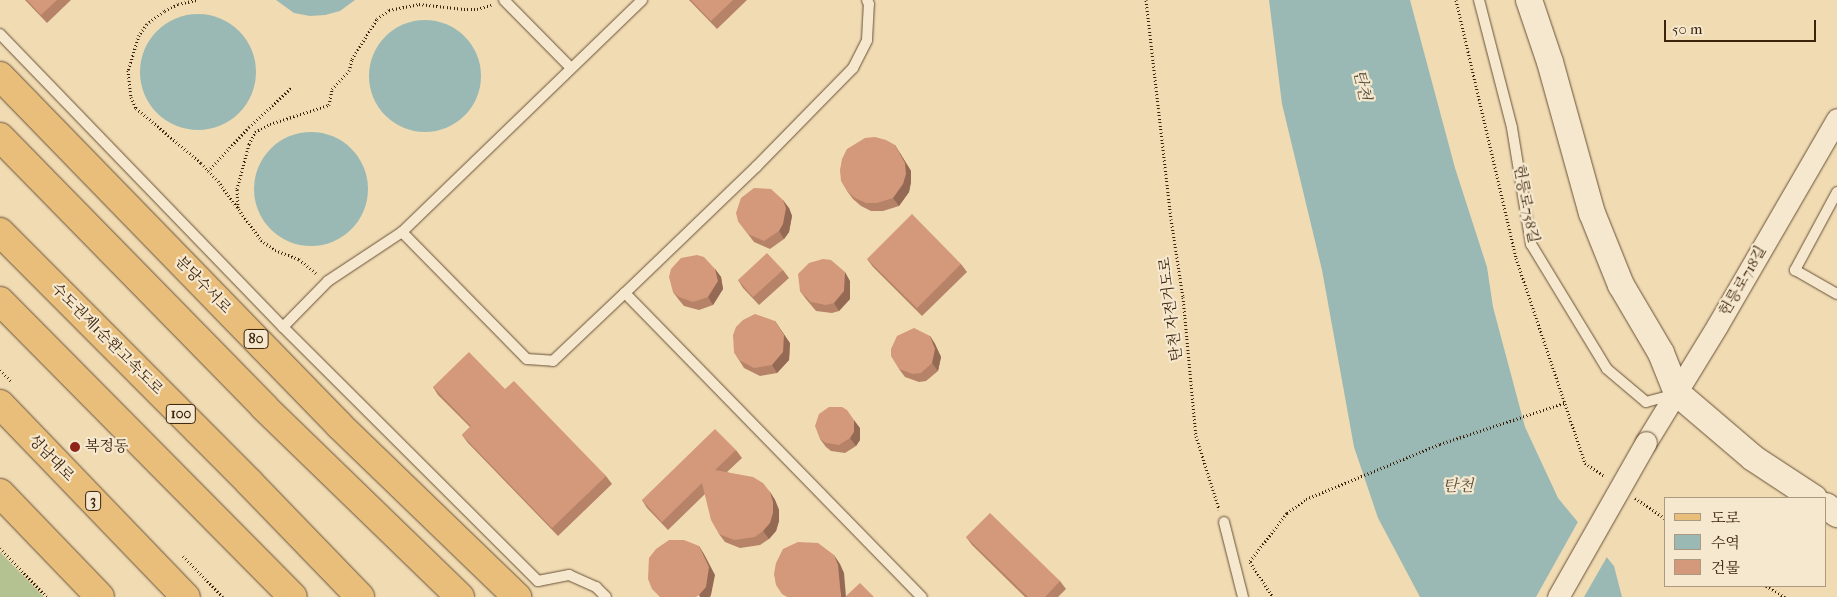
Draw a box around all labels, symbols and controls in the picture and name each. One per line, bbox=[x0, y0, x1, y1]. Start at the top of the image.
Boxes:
scale bar bbox=[1667, 10, 1820, 42]
text: 50 m bbox=[1672, 20, 1702, 38]
water label: 탄천 bbox=[1349, 68, 1375, 102]
street label: 헌릉로758길 bbox=[1510, 163, 1542, 245]
street label: 헌릉로718길 bbox=[1716, 243, 1770, 319]
street label: 분당수서로 bbox=[171, 253, 235, 317]
street label: 탄천 자전거도로 bbox=[1156, 256, 1186, 362]
street label: 수도권제1순환고속도로 bbox=[48, 280, 166, 398]
road number: 80 bbox=[244, 328, 268, 350]
road number: 100 bbox=[165, 402, 197, 426]
street label: 성남대로 bbox=[24, 431, 78, 485]
place label: 복정동 bbox=[85, 438, 128, 456]
marker: 복정동 bbox=[69, 441, 81, 453]
water label: 탄천 bbox=[1443, 476, 1473, 496]
road number: 3 bbox=[84, 490, 102, 512]
legend bbox=[1664, 497, 1827, 587]
text: 도로 bbox=[1711, 509, 1740, 527]
text: 수역 bbox=[1711, 534, 1740, 552]
text: 건물 bbox=[1711, 559, 1740, 577]

